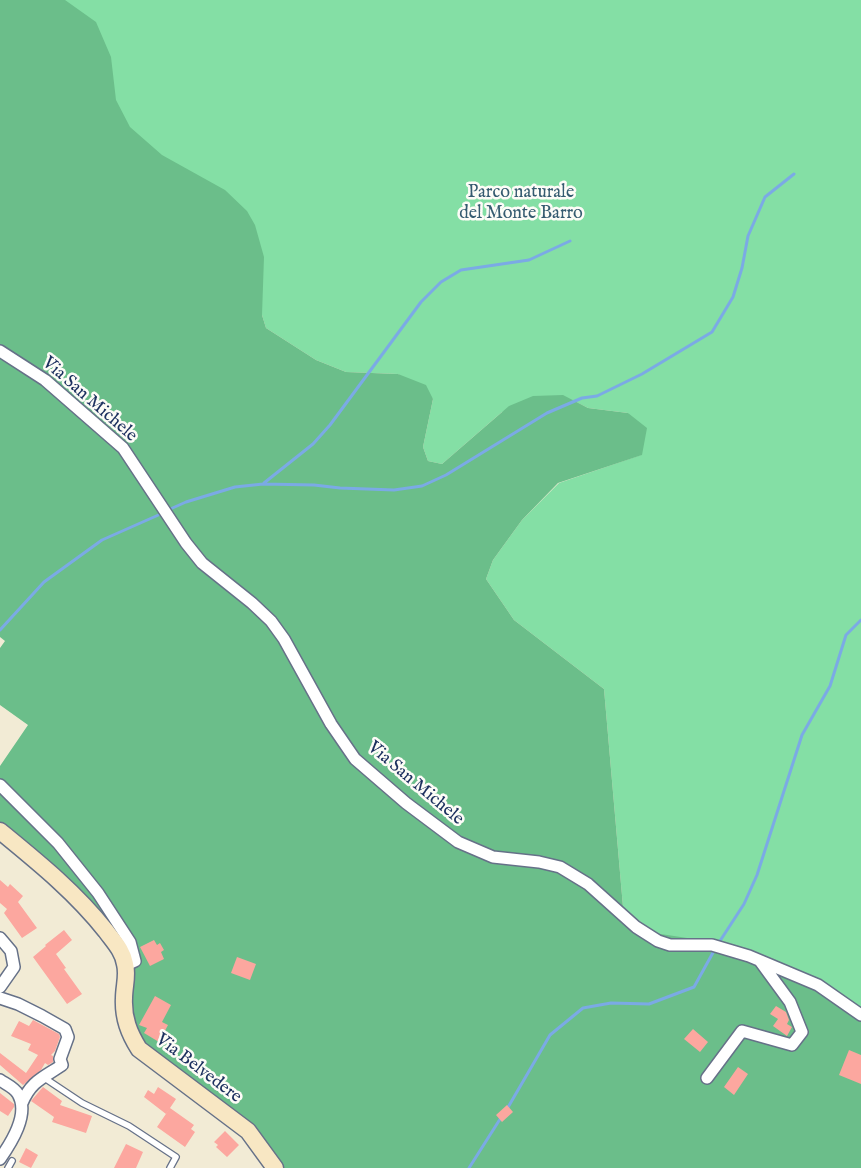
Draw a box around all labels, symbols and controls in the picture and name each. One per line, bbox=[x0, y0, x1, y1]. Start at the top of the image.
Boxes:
park label: Parco naturale del Monte Barro bbox=[459, 182, 583, 224]
street label: Via San Michele bbox=[37, 353, 141, 447]
street label: Via San Michele bbox=[362, 737, 468, 831]
street label: Via Belvedere bbox=[151, 1030, 245, 1108]

